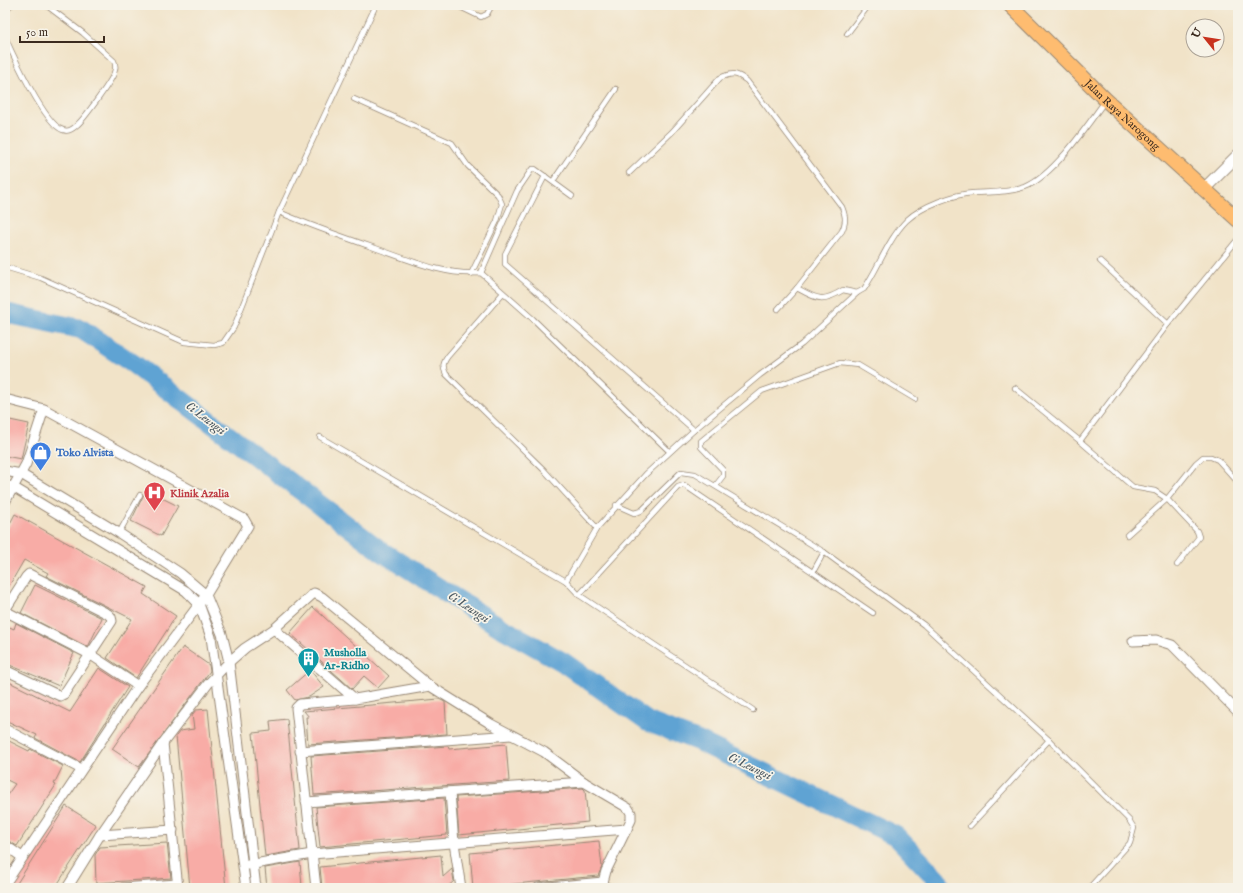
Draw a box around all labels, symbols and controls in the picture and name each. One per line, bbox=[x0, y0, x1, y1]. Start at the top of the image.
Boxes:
scale bar bbox=[20, 18, 104, 44]
north arrow bbox=[1185, 18, 1225, 58]
text: 50 m bbox=[26, 25, 48, 40]
text: U bbox=[1188, 25, 1206, 42]
street label: Jalan Raya Narogong bbox=[1080, 75, 1163, 154]
water label: Ci Leungsi bbox=[182, 398, 230, 440]
shop icon: Toko Alvista bbox=[28, 439, 54, 472]
place label: Toko Alvista bbox=[55, 446, 114, 460]
hospital icon: Klinik Azalia bbox=[141, 480, 167, 513]
place label: Klinik Azalia bbox=[170, 487, 229, 501]
water label: Ci Leungsi bbox=[445, 589, 493, 628]
building icon: Musholla Ar-Ridho bbox=[295, 645, 321, 678]
place label: Musholla Ar-Ridho bbox=[323, 646, 369, 673]
water label: Ci Leungsi bbox=[725, 750, 775, 785]

